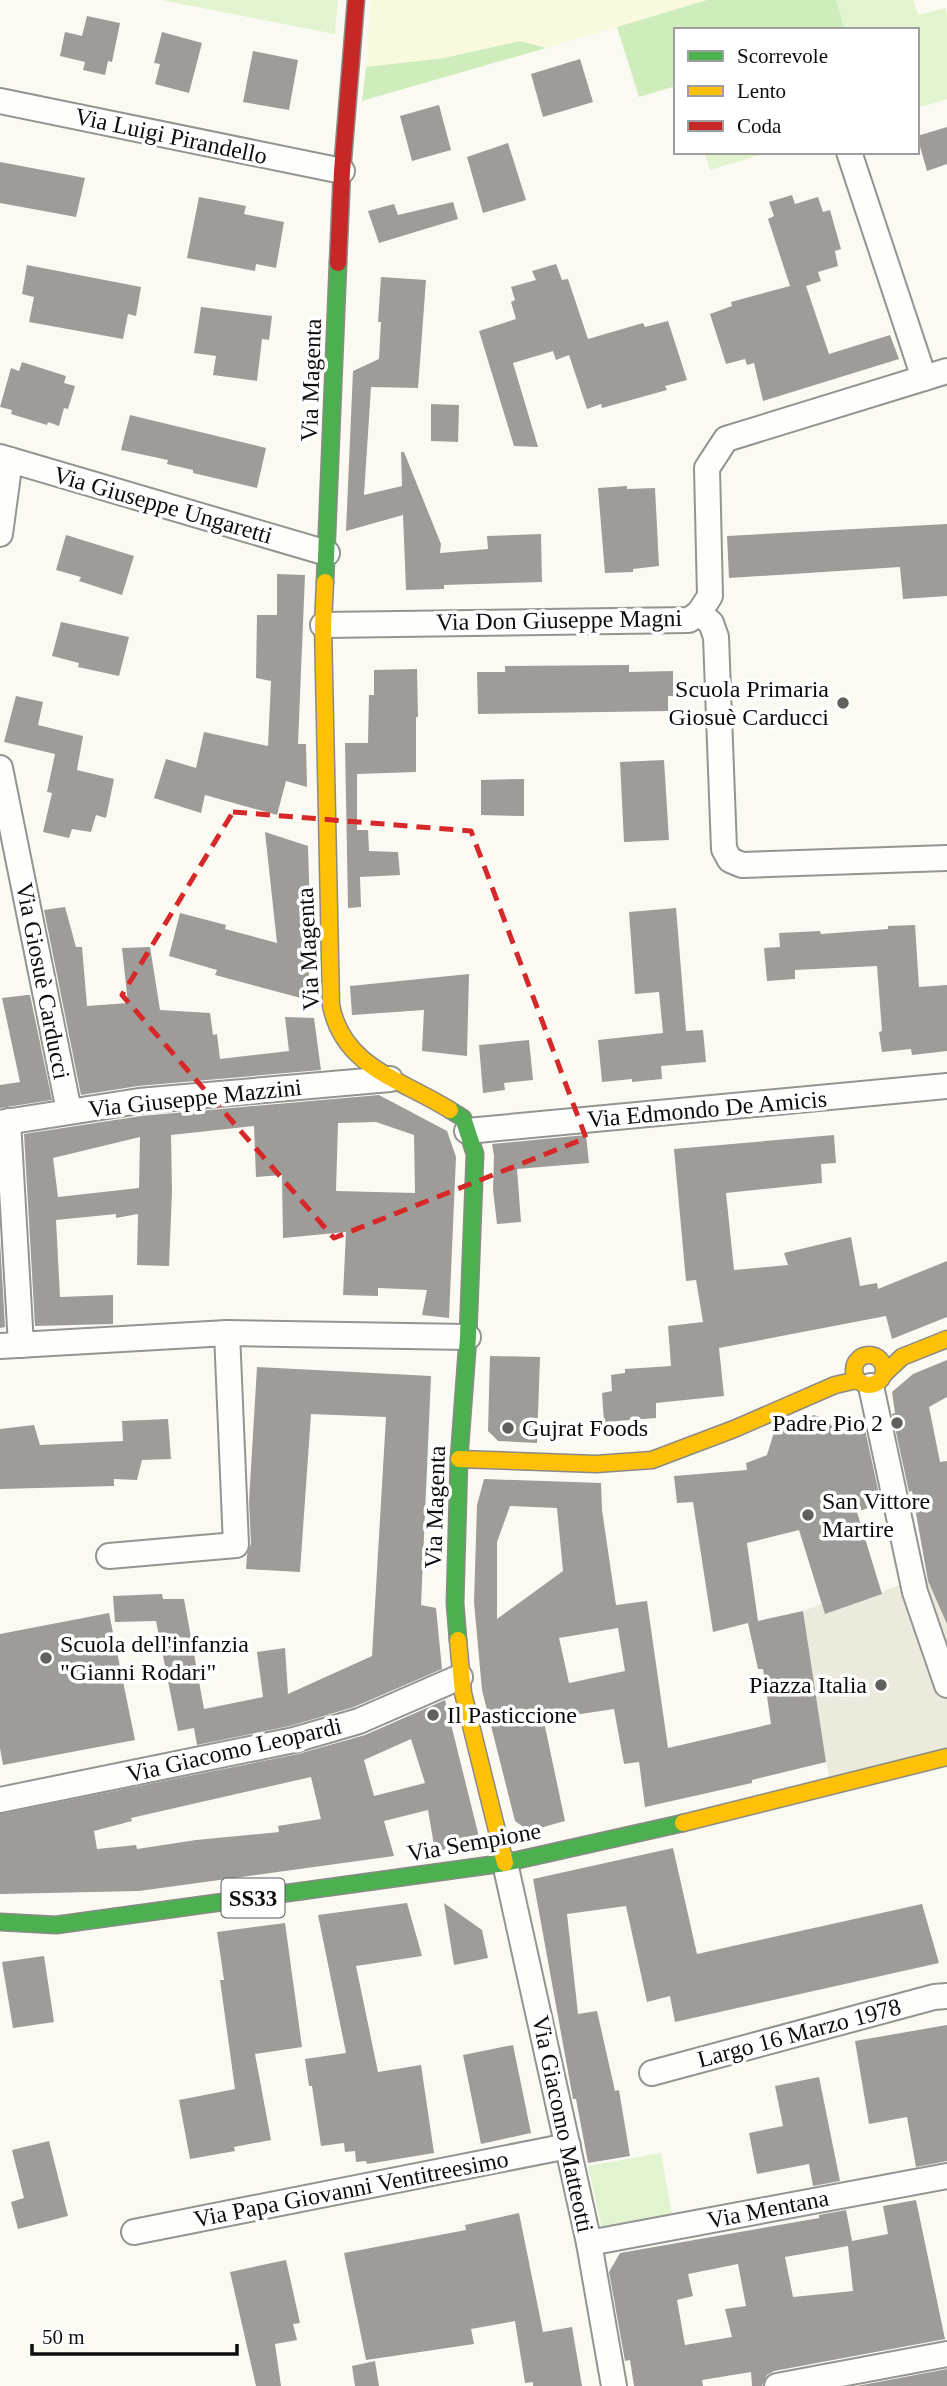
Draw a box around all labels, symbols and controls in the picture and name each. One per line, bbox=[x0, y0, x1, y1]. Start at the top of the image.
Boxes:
legend bbox=[674, 28, 919, 154]
text: Scorrevole bbox=[737, 44, 828, 68]
text: Lento bbox=[737, 79, 786, 103]
street label: Via Luigi Pirandello bbox=[73, 103, 269, 169]
text: Coda bbox=[737, 114, 782, 138]
street label: Via Magenta bbox=[296, 318, 326, 442]
street label: Via Giuseppe Ungaretti bbox=[51, 461, 276, 549]
street label: Via Don Giuseppe Magni bbox=[436, 605, 682, 635]
place label: Scuola Primaria Giosuè Carducci bbox=[668, 676, 829, 730]
marker: Scuola Primaria Giosuè Carducci bbox=[835, 695, 851, 711]
street label: Via Giosuè Carducci bbox=[11, 880, 75, 1082]
street label: Via Magenta bbox=[292, 886, 324, 1011]
street label: Via Giuseppe Mazzini bbox=[87, 1074, 303, 1122]
street label: Via Edmondo De Amicis bbox=[586, 1086, 828, 1132]
place label: Padre Pio 2 bbox=[772, 1410, 883, 1436]
place label: Gujrat Foods bbox=[522, 1415, 648, 1441]
marker: Padre Pio 2 bbox=[889, 1415, 905, 1431]
marker: Gujrat Foods bbox=[500, 1420, 516, 1436]
street label: Via Magenta bbox=[420, 1445, 450, 1569]
place label: San Vittore Martire bbox=[822, 1488, 930, 1542]
marker: San Vittore Martire bbox=[800, 1507, 816, 1523]
place label: Scuola dell'infanzia "Gianni Rodari" bbox=[60, 1631, 249, 1685]
marker: Scuola dell'infanzia "Gianni Rodari" bbox=[38, 1650, 54, 1666]
place label: Piazza Italia bbox=[749, 1672, 867, 1698]
marker: Piazza Italia bbox=[873, 1677, 889, 1693]
place label: Il Pasticcione bbox=[447, 1702, 577, 1728]
marker: Il Pasticcione bbox=[425, 1707, 441, 1723]
street label: Via Giacomo Leopardi bbox=[124, 1713, 344, 1787]
street label: Via Sempione bbox=[405, 1817, 543, 1867]
road number: SS33 bbox=[222, 1879, 284, 1918]
street label: Largo 16 Marzo 1978 bbox=[694, 1993, 904, 2073]
street label: Via Giacomo Matteotti bbox=[527, 2013, 599, 2235]
street label: Via Papa Giovanni Ventitreesimo bbox=[191, 2146, 511, 2232]
street label: Via Mentana bbox=[705, 2184, 831, 2234]
scale bar bbox=[32, 2312, 236, 2356]
text: 50 m bbox=[42, 2325, 85, 2349]

